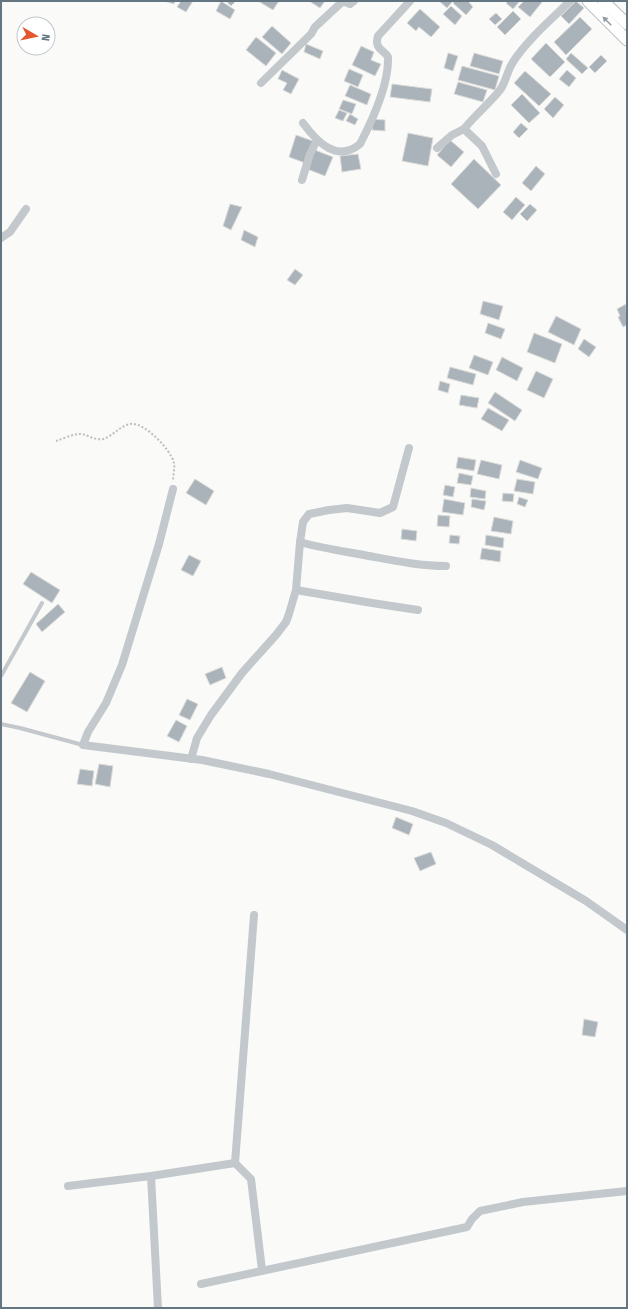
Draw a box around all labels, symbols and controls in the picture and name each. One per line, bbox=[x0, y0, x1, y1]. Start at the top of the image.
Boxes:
north arrow bbox=[16, 16, 56, 56]
one-way arrow bbox=[602, 16, 612, 26]
text: N bbox=[38, 33, 52, 42]

